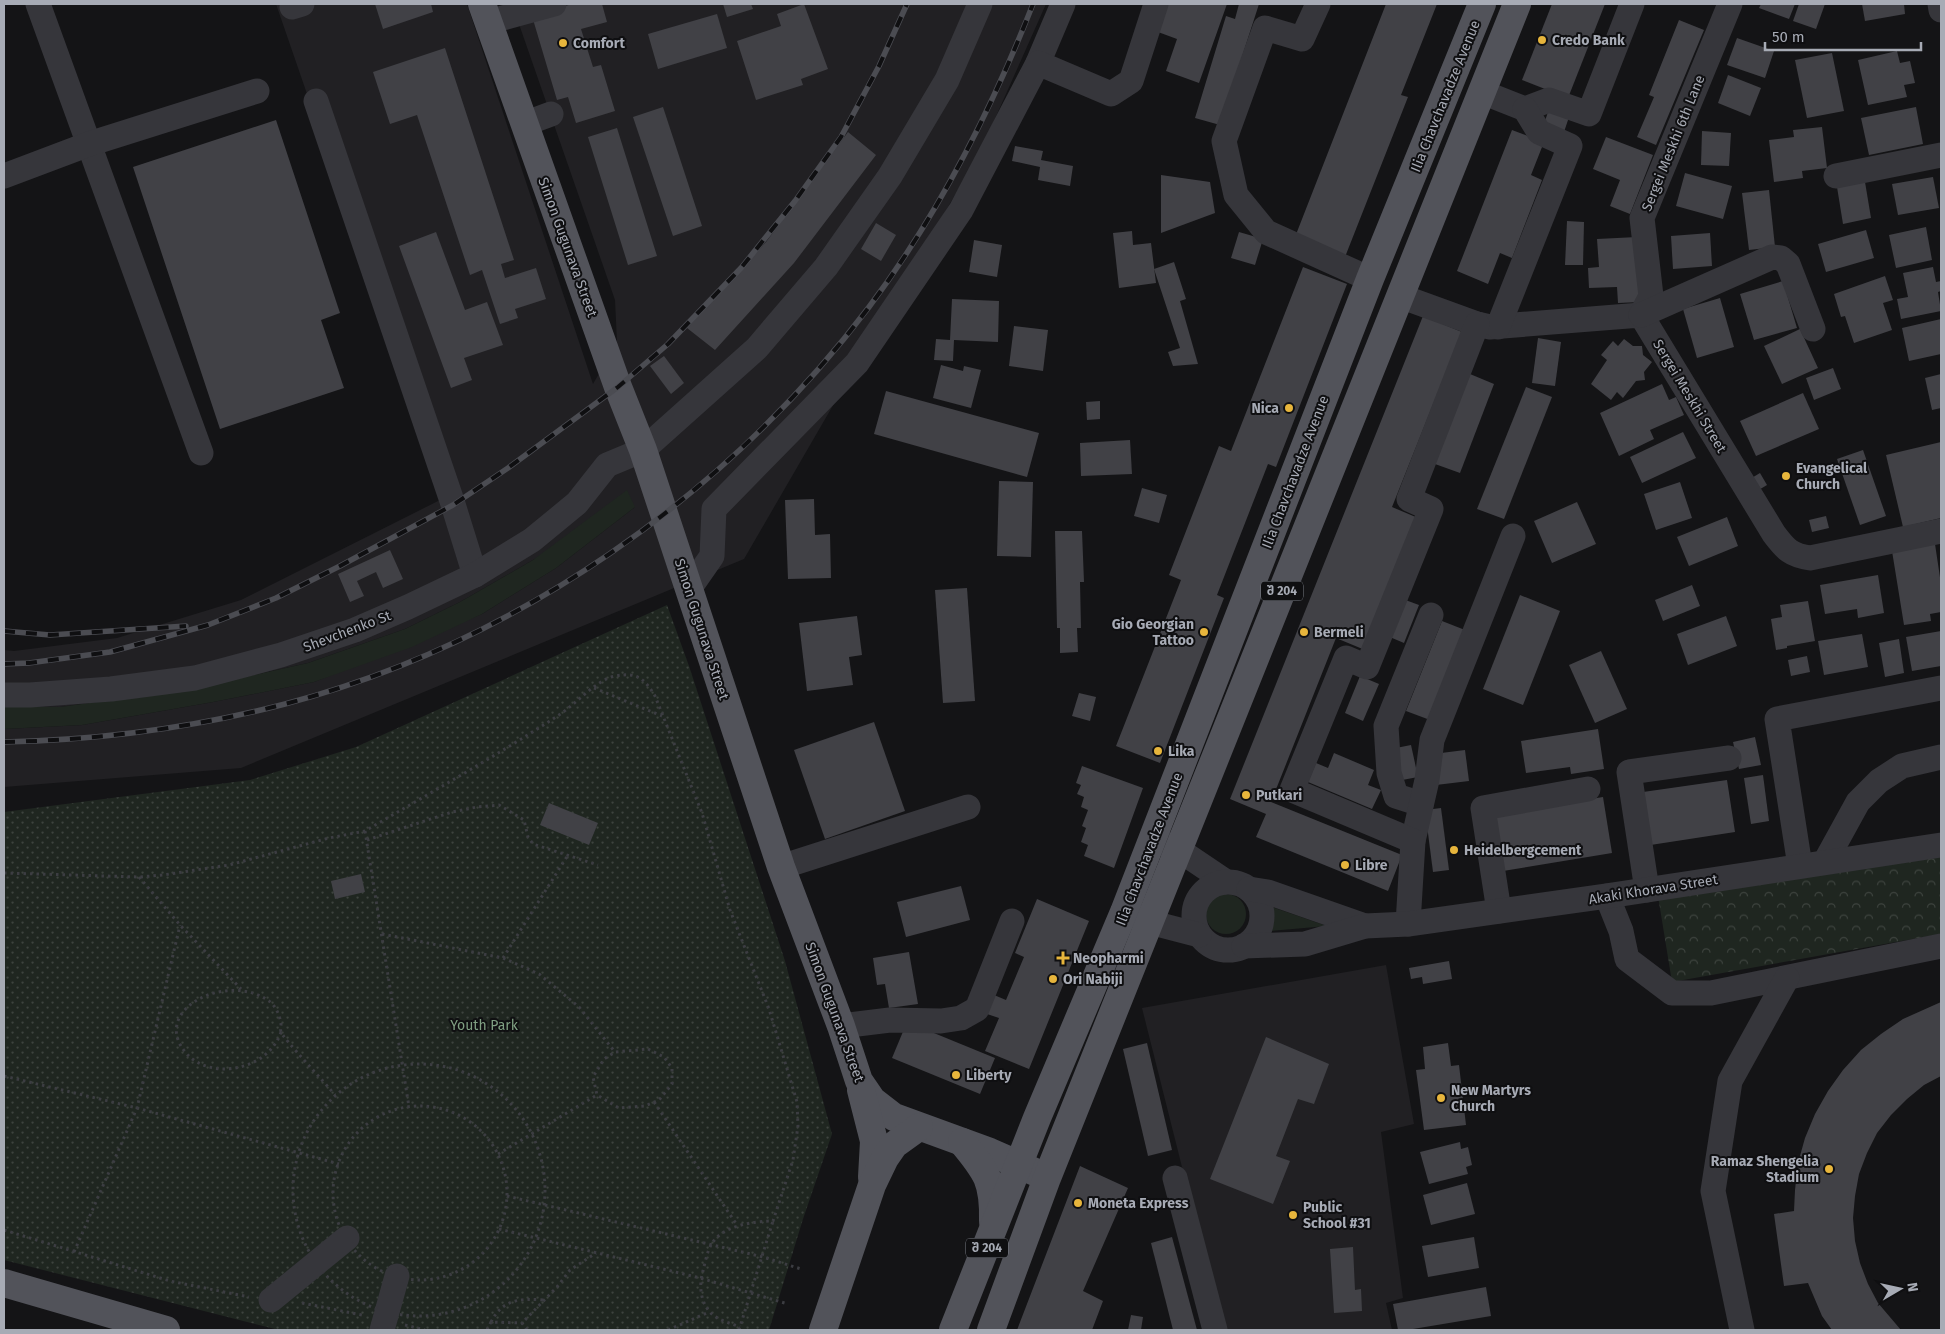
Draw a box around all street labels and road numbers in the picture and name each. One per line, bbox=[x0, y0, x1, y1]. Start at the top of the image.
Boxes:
street label: Ilia Chavchavadze Avenue bbox=[1407, 18, 1484, 175]
street label: Sergei Meskhi 6th Lane bbox=[1638, 72, 1709, 214]
street label: Simon Gugunava Street bbox=[534, 175, 601, 320]
street label: Sergei Meskhi Street bbox=[1649, 337, 1731, 457]
street label: Ilia Chavchavadze Avenue bbox=[1258, 393, 1333, 551]
street label: Simon Gugunava Street bbox=[671, 556, 733, 703]
road number: შ 204 bbox=[1261, 582, 1303, 600]
street label: Shevchenko St bbox=[301, 607, 394, 656]
street label: Ilia Chavchavadze Avenue bbox=[1112, 770, 1187, 928]
street label: Akaki Khorava Street bbox=[1587, 871, 1720, 908]
street label: Simon Gugunava Street bbox=[801, 940, 868, 1085]
road number: შ 204 bbox=[966, 1238, 1008, 1258]

